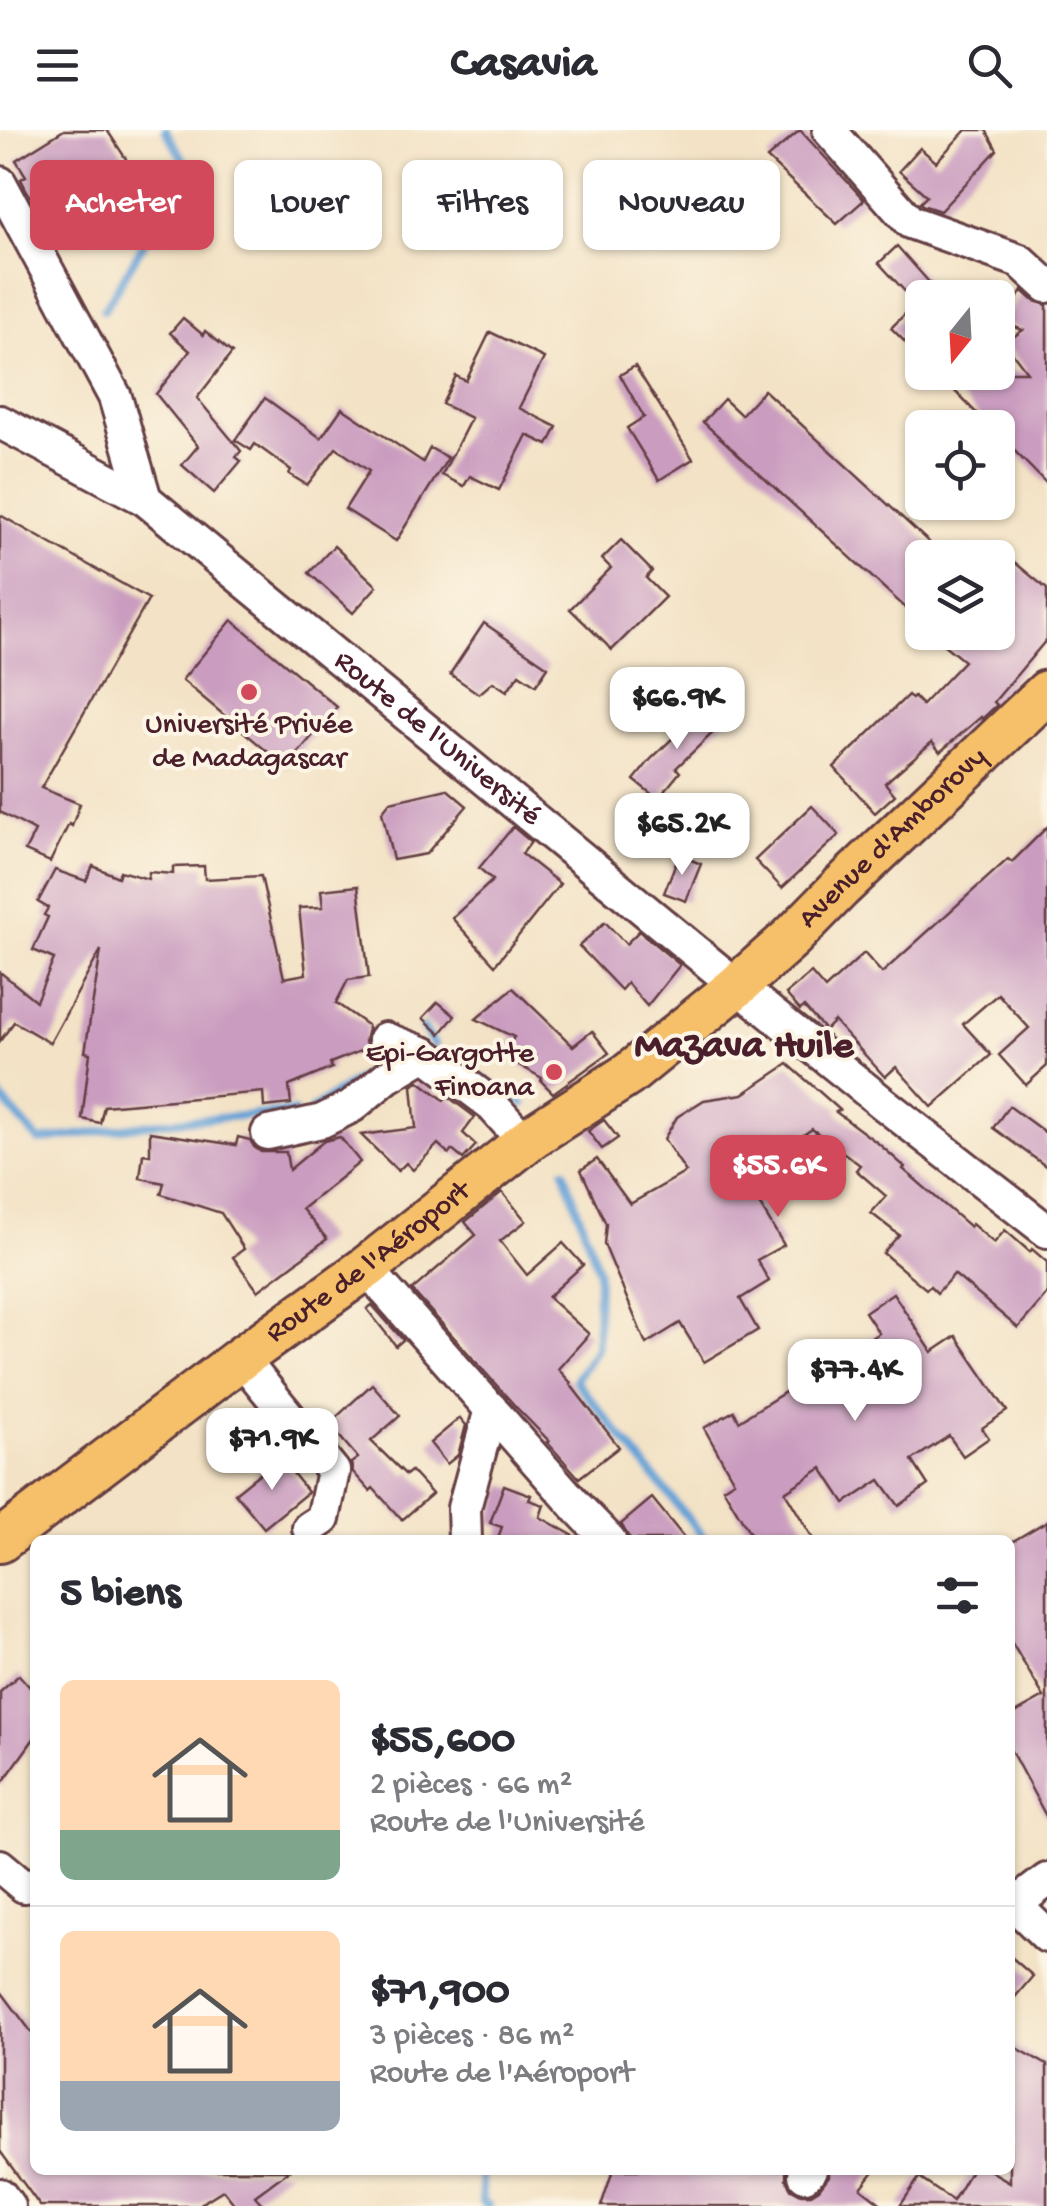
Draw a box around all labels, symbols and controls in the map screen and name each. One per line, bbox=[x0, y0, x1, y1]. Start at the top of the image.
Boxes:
icon: menu bbox=[30, 38, 85, 93]
icon: search bbox=[962, 38, 1017, 93]
text: Casavia bbox=[451, 39, 596, 92]
chip: Acheter bbox=[30, 160, 214, 250]
chip: Louer bbox=[234, 160, 382, 250]
chip: Filtres bbox=[402, 160, 563, 250]
chip: Nouveau bbox=[583, 160, 780, 250]
north arrow bbox=[905, 280, 1015, 390]
map controls bbox=[905, 280, 1015, 650]
button: locate bbox=[905, 410, 1015, 520]
button: layers bbox=[905, 540, 1015, 650]
street label: Route de l'Université bbox=[326, 644, 548, 835]
pin: $66.9K bbox=[596, 667, 758, 752]
text: $66.9K bbox=[632, 680, 722, 718]
marker: Université Privée de Madagascar bbox=[238, 681, 260, 703]
place label: Université Privée de Madagascar bbox=[145, 709, 353, 778]
street label: Avenue d'Amborovy bbox=[792, 740, 995, 937]
pin: $65.2K bbox=[601, 793, 763, 878]
text: $65.2K bbox=[637, 806, 727, 844]
district label: Mazava Huile bbox=[635, 1024, 855, 1071]
place label: Epi-Gargotte Finoana bbox=[366, 1038, 535, 1107]
marker: Epi-Gargotte Finoana bbox=[543, 1061, 565, 1083]
pin: $55.6K bbox=[697, 1135, 859, 1220]
text: $55.6K bbox=[732, 1148, 824, 1186]
street label: Route de l'Aéroport bbox=[260, 1173, 480, 1351]
pin: $77.4K bbox=[774, 1339, 936, 1424]
text: $77.4K bbox=[810, 1352, 900, 1390]
pin: $71.9K bbox=[191, 1408, 353, 1493]
text: $71.9K bbox=[228, 1421, 316, 1459]
icon: filters bbox=[930, 1568, 985, 1623]
text: 5 biens bbox=[60, 1571, 180, 1620]
text: $55,600 bbox=[370, 1718, 515, 1767]
icon: home bbox=[140, 1720, 260, 1840]
text: 2 pièces · 66 m² bbox=[370, 1767, 572, 1805]
text: Route de l'Université bbox=[370, 1805, 644, 1843]
text: $71,900 bbox=[370, 1969, 510, 2018]
icon: home bbox=[140, 1971, 260, 2091]
text: 3 pièces · 86 m² bbox=[370, 2018, 574, 2056]
text: Route de l'Aéroport bbox=[370, 2056, 634, 2094]

